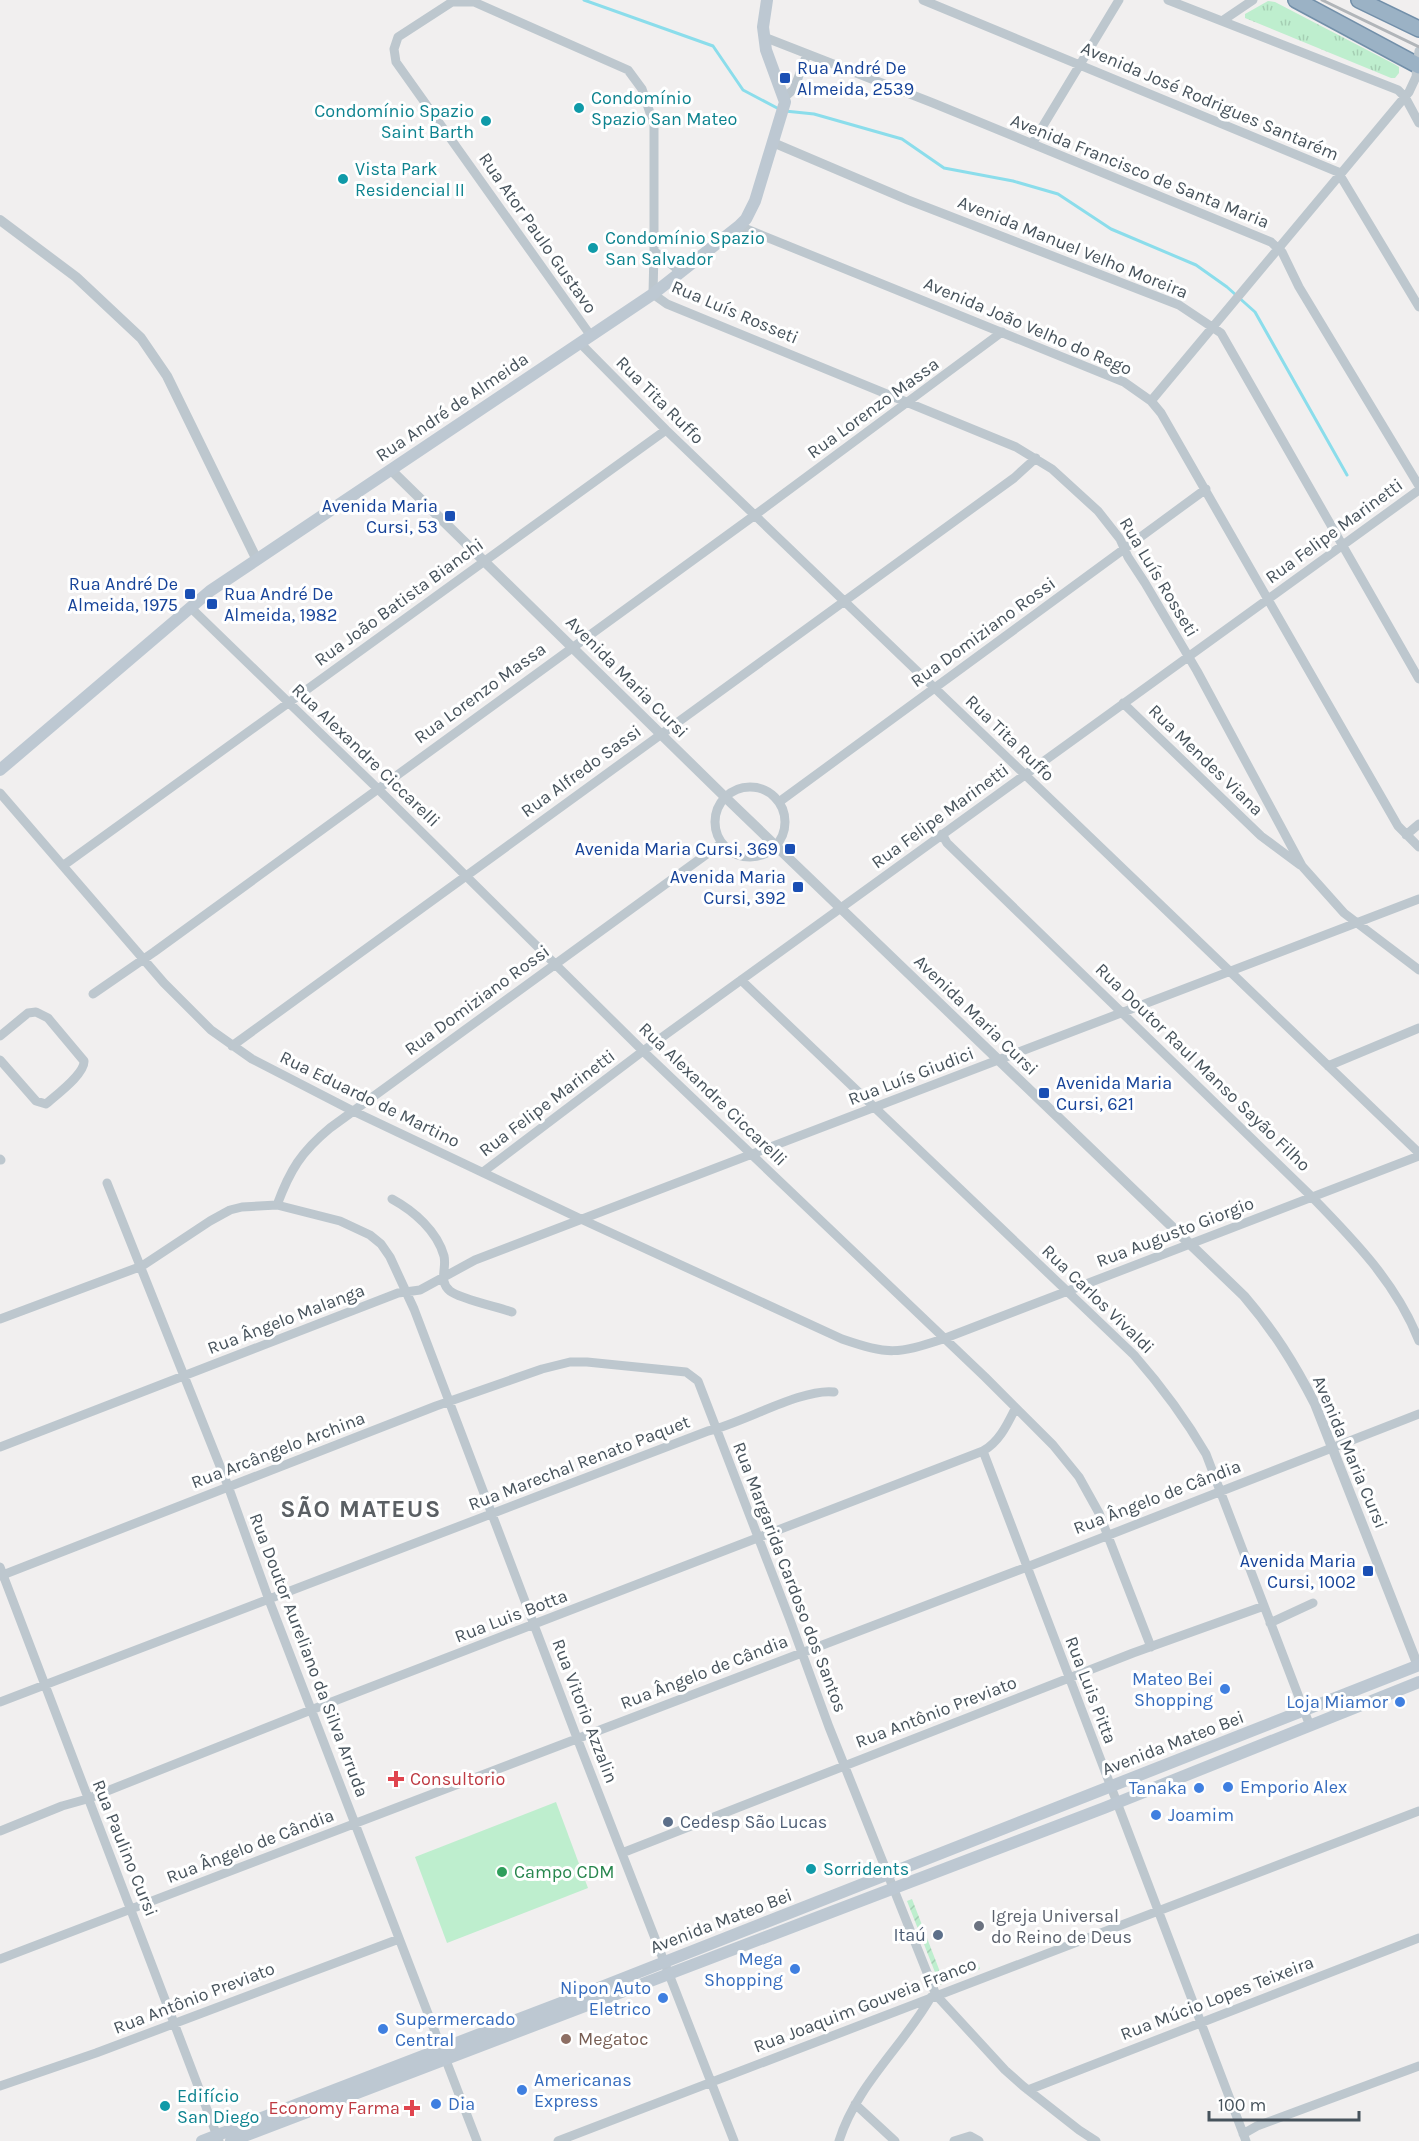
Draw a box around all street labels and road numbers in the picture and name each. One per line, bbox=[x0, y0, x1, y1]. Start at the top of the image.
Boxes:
street label: Avenida José Rodrigues Santarém bbox=[1078, 37, 1342, 165]
street label: Avenida Francisco de Santa Maria bbox=[1007, 109, 1273, 233]
street label: Rua Ator Paulo Gustavo bbox=[474, 148, 602, 318]
street label: Avenida Manuel Velho Moreira bbox=[955, 191, 1191, 303]
street label: Avenida João Velho do Rego bbox=[920, 272, 1136, 380]
street label: Rua Luís Rosseti bbox=[668, 275, 802, 349]
street label: Rua André de Almeida bbox=[371, 348, 533, 466]
street label: Rua Tita Ruffo bbox=[611, 351, 709, 449]
street label: Rua Lorenzo Massa bbox=[803, 353, 943, 463]
street label: Rua Felipe Marinetti bbox=[1261, 474, 1407, 588]
street label: Rua Luís Rosseti bbox=[1115, 513, 1203, 641]
street label: Rua João Batista Bianchi bbox=[310, 533, 488, 671]
street label: Rua Domiziano Rossi bbox=[906, 572, 1060, 692]
street label: Avenida Maria Cursi bbox=[561, 611, 693, 743]
street label: Rua Lorenzo Massa bbox=[410, 638, 550, 748]
street label: Rua Alexandre Ciccarelli bbox=[287, 678, 445, 832]
street label: Rua Tita Ruffo bbox=[961, 690, 1059, 786]
street label: Rua Mendes Viana bbox=[1144, 700, 1268, 820]
street label: Rua Alfredo Sassi bbox=[517, 720, 645, 822]
street label: Rua Felipe Marinetti bbox=[867, 759, 1013, 873]
street label: Rua Domiziano Rossi bbox=[400, 940, 554, 1060]
street label: Avenida Maria Cursi bbox=[909, 950, 1043, 1080]
street label: Rua Doutor Raul Manso Sayão Filho bbox=[1091, 958, 1315, 1176]
street label: Rua Alexandre Ciccarelli bbox=[634, 1017, 792, 1171]
street label: Rua Luís Giudici bbox=[845, 1042, 977, 1110]
street label: Rua Felipe Marinetti bbox=[475, 1045, 619, 1161]
street label: Rua Eduardo de Martino bbox=[276, 1046, 464, 1152]
street label: Rua Augusto Giorgio bbox=[1093, 1192, 1257, 1272]
street label: Rua Carlos Vivaldi bbox=[1037, 1240, 1159, 1358]
street label: Rua Ângelo Malanga bbox=[204, 1279, 368, 1359]
street label: Avenida Maria Cursi bbox=[1308, 1372, 1392, 1532]
street label: Rua Arcângelo Archina bbox=[188, 1407, 368, 1493]
street label: Rua Marechal Renato Paquet bbox=[465, 1410, 693, 1515]
street label: Rua Margarida Cardoso dos Santos bbox=[728, 1439, 852, 1715]
street label: Rua Ângelo de Cândia bbox=[1070, 1455, 1244, 1539]
street label: Rua Doutor Aureliano da Silva Arruda bbox=[245, 1510, 373, 1800]
street label: Rua Luis Botta bbox=[452, 1584, 570, 1648]
street label: Rua Ângelo de Cândia bbox=[617, 1630, 791, 1714]
street label: Rua Luis Pitta bbox=[1060, 1633, 1122, 1747]
street label: Rua Vitorio Azzalin bbox=[547, 1636, 623, 1786]
street label: Rua Antônio Previato bbox=[852, 1671, 1020, 1753]
street label: Avenida Mateo Bei bbox=[1099, 1706, 1247, 1780]
street label: Rua Paulino Cursi bbox=[88, 1776, 162, 1920]
street label: Rua Ângelo de Cândia bbox=[163, 1804, 337, 1888]
street label: Avenida Mateo Bei bbox=[647, 1884, 795, 1958]
street label: Rua Múcio Lopes Teixeira bbox=[1117, 1951, 1317, 2045]
street label: Rua Joaquim Gouveia Franco bbox=[750, 1952, 980, 2058]
street label: Rua Antônio Previato bbox=[110, 1957, 278, 2039]

